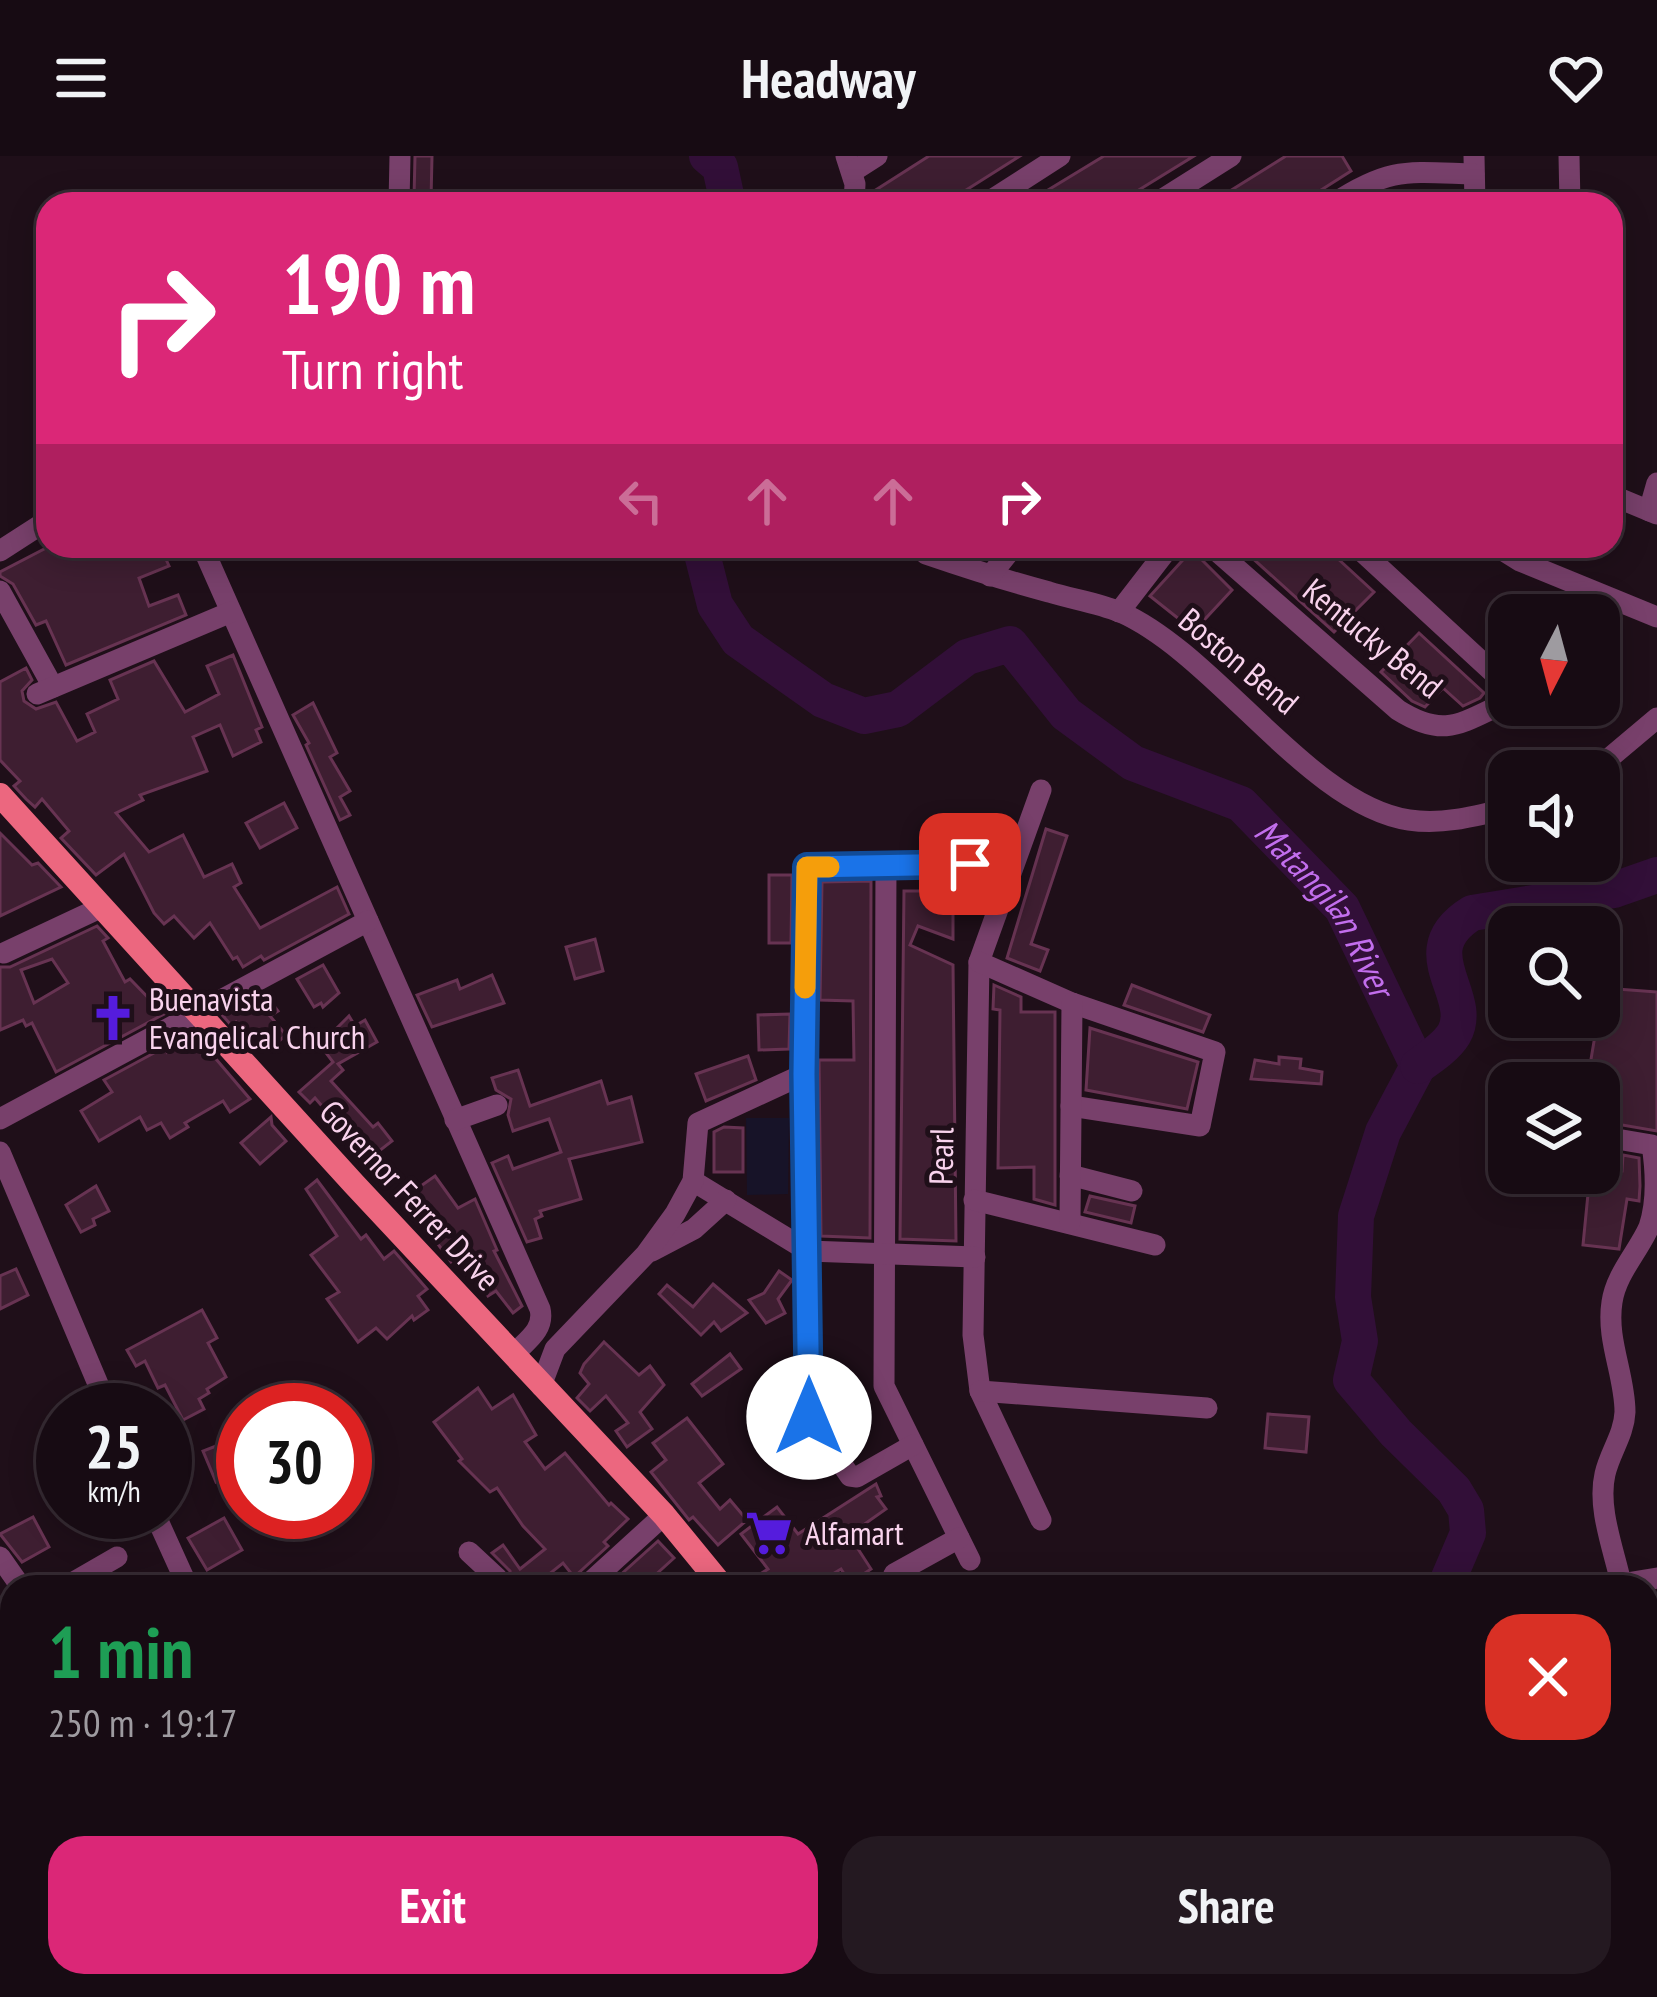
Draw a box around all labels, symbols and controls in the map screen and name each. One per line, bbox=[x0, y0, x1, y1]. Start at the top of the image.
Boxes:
text: Headway bbox=[741, 43, 916, 113]
icon: menu bbox=[48, 45, 114, 111]
icon: heart bbox=[1543, 45, 1609, 111]
text: 190 m bbox=[282, 228, 475, 337]
icon: right bbox=[84, 240, 240, 396]
text: Turn right bbox=[282, 334, 463, 404]
icon: left bbox=[608, 468, 674, 534]
icon: ahead bbox=[734, 468, 800, 534]
icon: ahead bbox=[860, 468, 926, 534]
icon: right bbox=[986, 468, 1052, 534]
street label: Kentucky Bend bbox=[1295, 568, 1452, 707]
north arrow bbox=[1488, 594, 1620, 726]
map controls bbox=[1488, 594, 1620, 1194]
street label: Boston Bend bbox=[1171, 598, 1308, 723]
button: sound bbox=[1488, 750, 1620, 882]
water label: Matangilan River bbox=[1245, 808, 1407, 1009]
pin bbox=[919, 813, 1021, 915]
icon: arrive bbox=[937, 831, 1003, 897]
button: search bbox=[1488, 906, 1620, 1038]
place label: Buenavista Evangelical Church bbox=[149, 977, 365, 1058]
church icon: Buenavista Evangelical Church bbox=[88, 993, 138, 1043]
button: layers bbox=[1488, 1062, 1620, 1194]
street label: Governor Ferrer Drive bbox=[311, 1090, 510, 1299]
street label: Pearl bbox=[919, 1127, 963, 1185]
position arrow bbox=[746, 1354, 872, 1480]
speed limit sign: 30 bbox=[216, 1383, 372, 1539]
text: 25 bbox=[85, 1407, 143, 1485]
text: km/h bbox=[87, 1471, 141, 1510]
supermarket icon: Alfamart bbox=[744, 1508, 794, 1558]
place label: Alfamart bbox=[805, 1511, 904, 1554]
text: 1 min bbox=[48, 1605, 193, 1698]
button: close bbox=[1485, 1614, 1611, 1740]
text: 250 m · 19:17 bbox=[48, 1697, 237, 1748]
button: Exit bbox=[48, 1836, 818, 1974]
button: Share bbox=[842, 1836, 1611, 1974]

